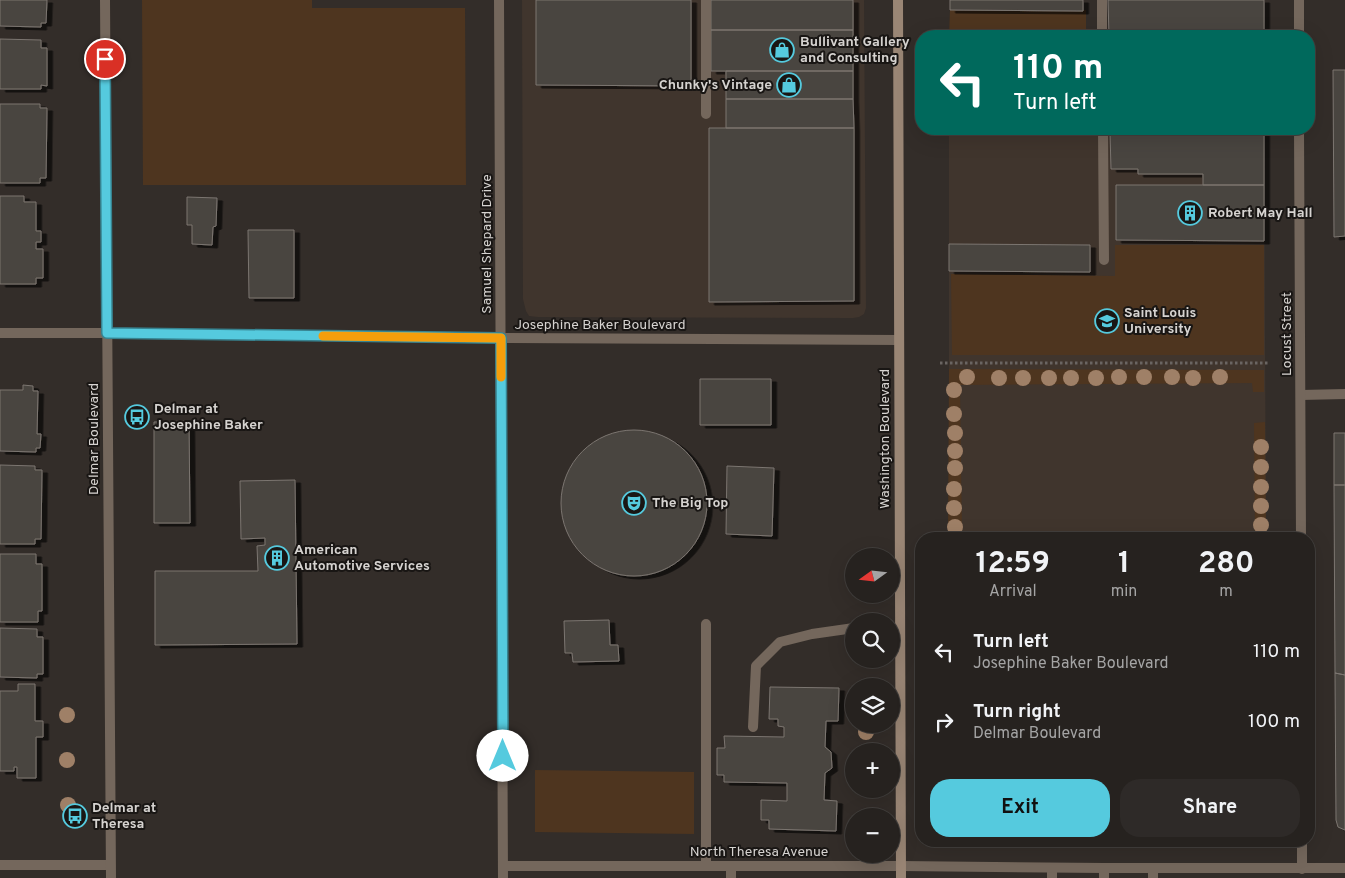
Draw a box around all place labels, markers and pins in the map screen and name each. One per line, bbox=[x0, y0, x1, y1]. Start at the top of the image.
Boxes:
place label: Bullivant Gallery and Consulting bbox=[800, 34, 910, 67]
shop icon: Bullivant Gallery and Consulting bbox=[769, 37, 795, 63]
pin bbox=[84, 38, 126, 80]
shop icon: Chunky's Vintage bbox=[776, 72, 802, 98]
place label: Chunky's Vintage bbox=[659, 77, 772, 94]
building icon: Robert May Hall bbox=[1177, 200, 1203, 226]
place label: Robert May Hall bbox=[1208, 205, 1313, 222]
place label: Saint Louis University bbox=[1124, 305, 1197, 338]
school or university icon: Saint Louis University bbox=[1094, 308, 1120, 334]
place label: Delmar at Josephine Baker bbox=[154, 401, 263, 434]
bus stop icon: Delmar at Josephine Baker bbox=[124, 404, 150, 430]
theatre icon: The Big Top bbox=[621, 490, 647, 516]
place label: The Big Top bbox=[652, 495, 728, 512]
place label: American Automotive Services bbox=[294, 542, 430, 575]
building icon: American Automotive Services bbox=[264, 545, 290, 571]
place label: Delmar at Theresa bbox=[92, 800, 156, 833]
bus stop icon: Delmar at Theresa bbox=[62, 803, 88, 829]

